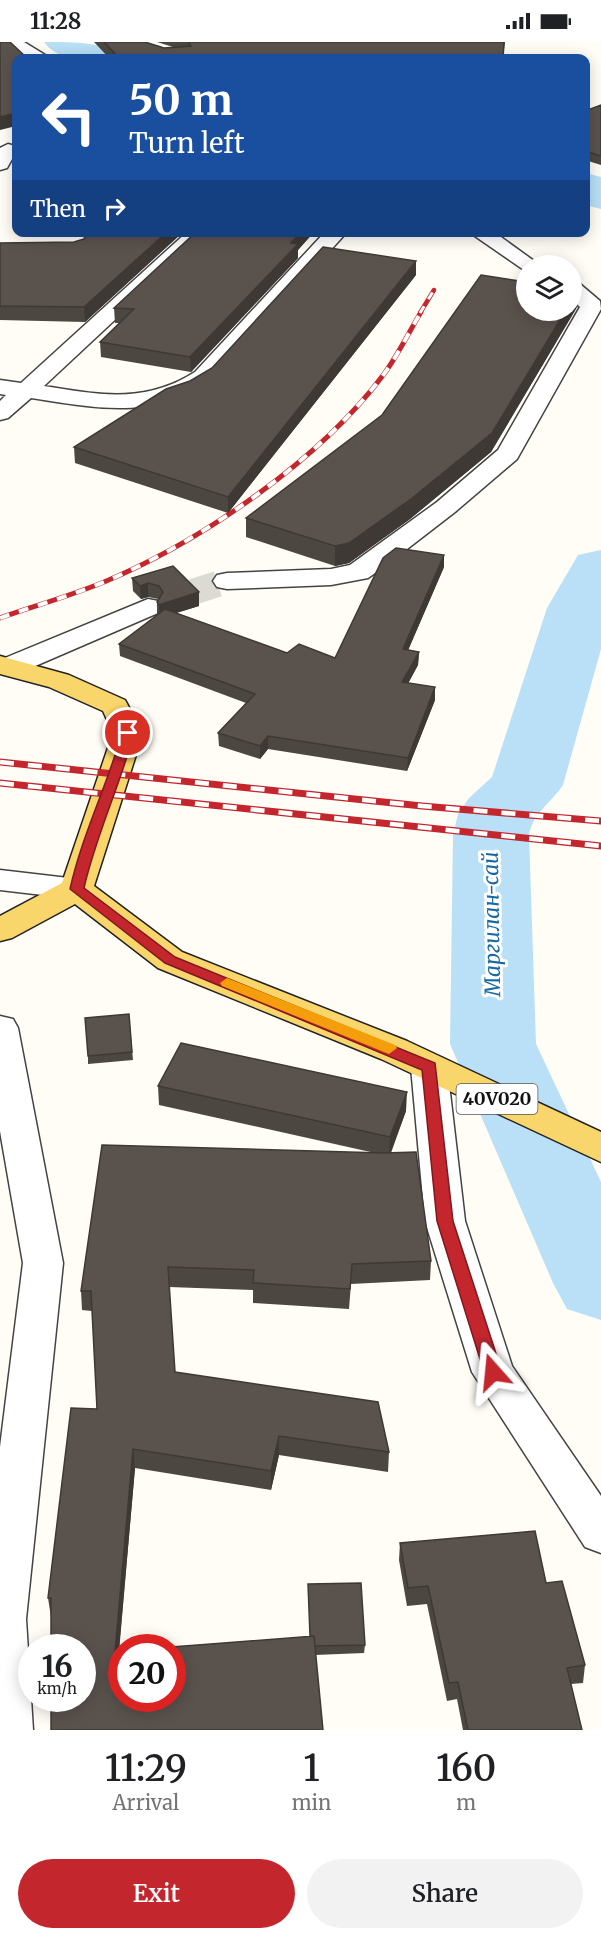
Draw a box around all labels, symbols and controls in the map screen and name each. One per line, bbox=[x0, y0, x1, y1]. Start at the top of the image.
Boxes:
text: 11:28 bbox=[30, 7, 81, 35]
text: 50 m bbox=[129, 74, 233, 126]
icon: left bbox=[30, 78, 108, 156]
text: Turn left bbox=[129, 126, 244, 160]
icon: right bbox=[98, 192, 131, 225]
text: Then bbox=[30, 195, 86, 223]
map controls bbox=[516, 255, 582, 321]
button: layers bbox=[516, 255, 582, 321]
pin bbox=[102, 707, 153, 758]
icon: arrive bbox=[111, 716, 144, 749]
water label: Маргилан-сай bbox=[477, 851, 506, 998]
road number: 40V020 bbox=[456, 1084, 538, 1114]
position arrow bbox=[461, 1340, 525, 1404]
speed limit sign: 20 bbox=[108, 1634, 186, 1712]
text: 16 bbox=[41, 1647, 73, 1685]
text: km/h bbox=[37, 1679, 77, 1698]
text: 11:29 bbox=[105, 1746, 187, 1791]
text: 1 bbox=[303, 1746, 320, 1791]
text: 160 bbox=[436, 1746, 496, 1791]
text: Arrival bbox=[112, 1790, 179, 1815]
text: min bbox=[292, 1790, 331, 1815]
text: m bbox=[456, 1790, 476, 1815]
button: Exit bbox=[18, 1859, 295, 1928]
button: Share bbox=[307, 1859, 583, 1928]

